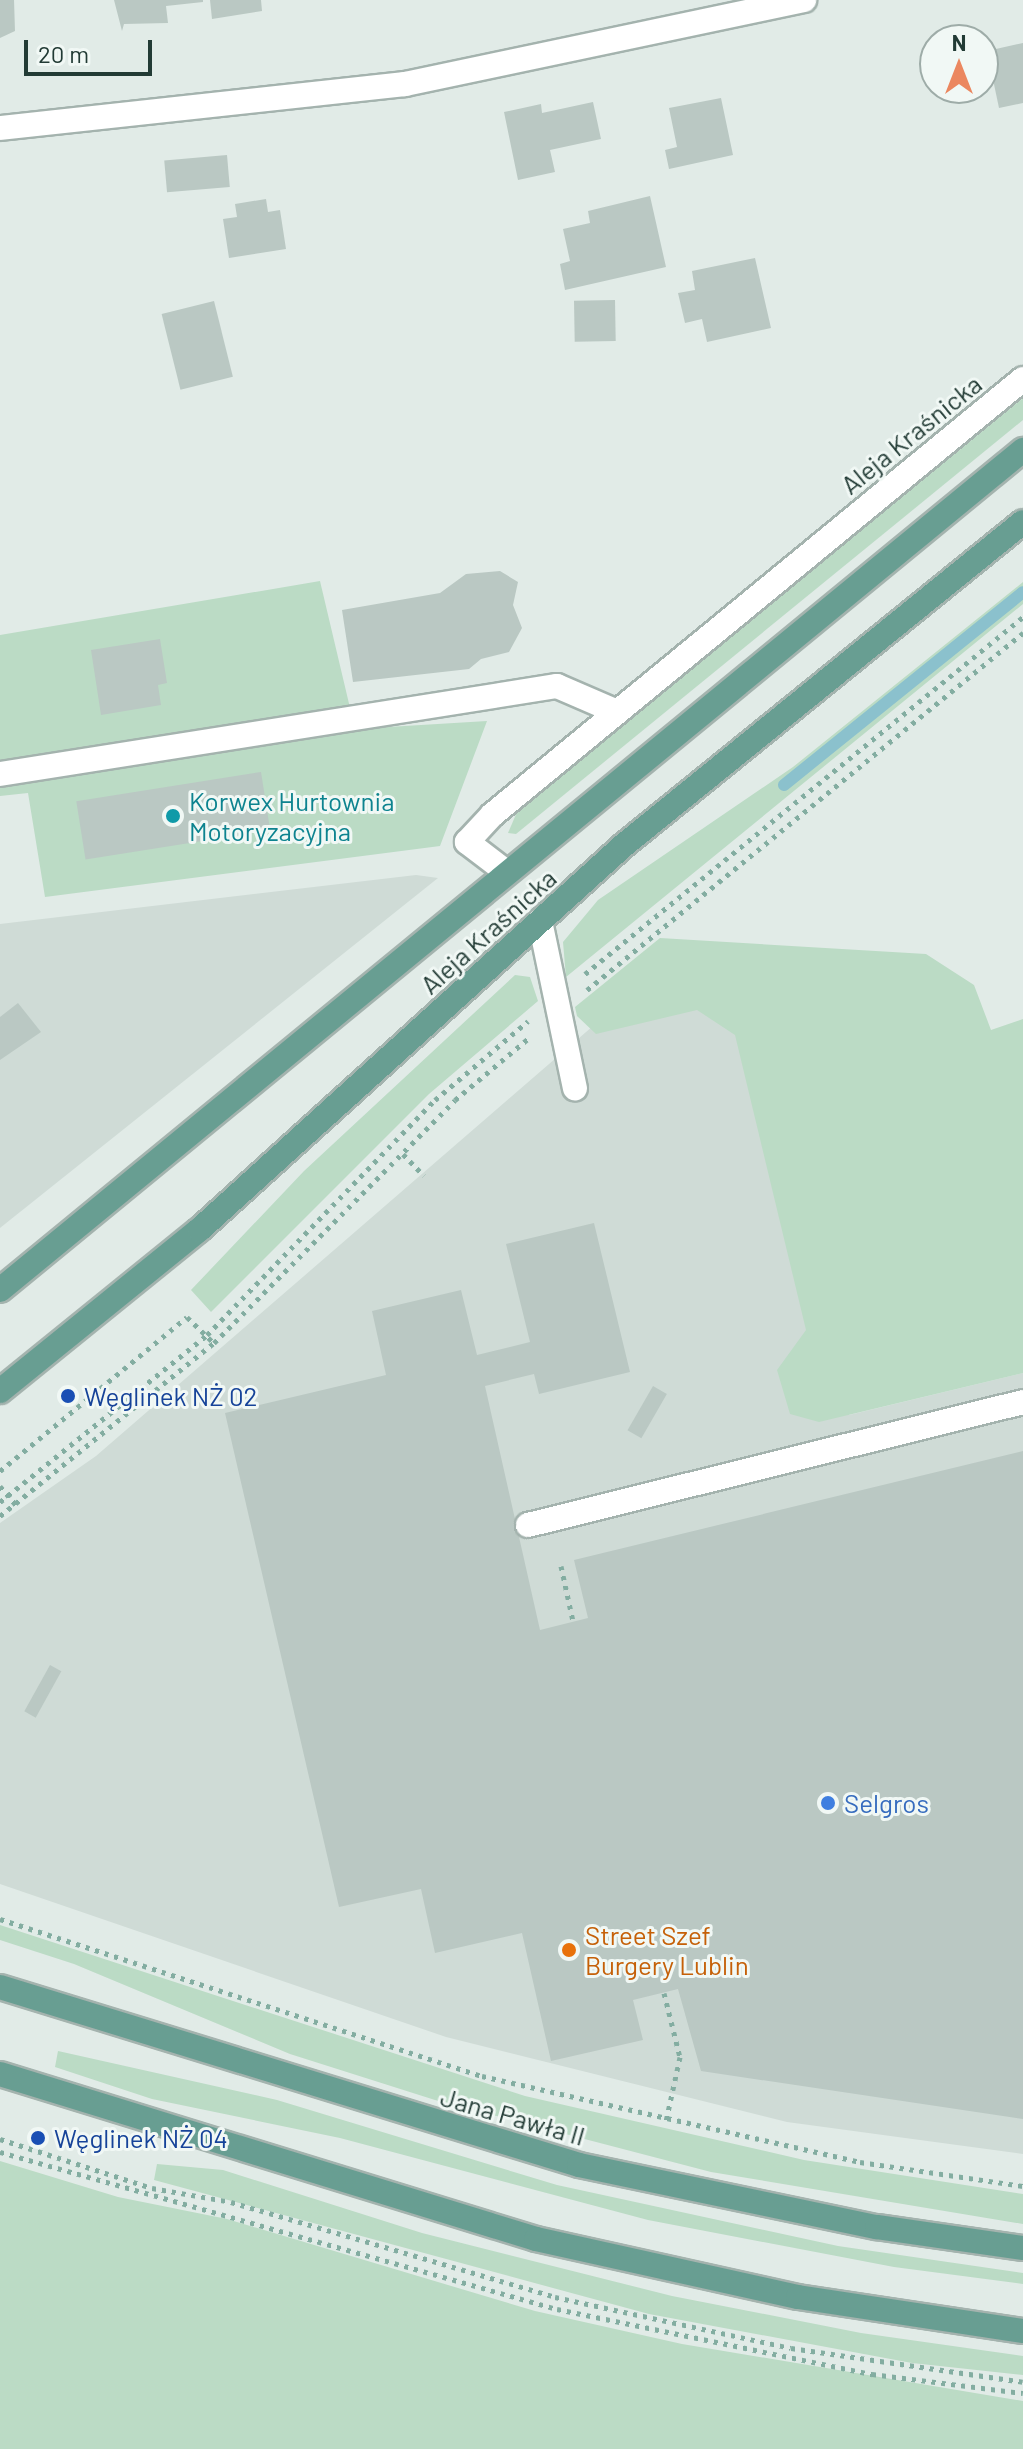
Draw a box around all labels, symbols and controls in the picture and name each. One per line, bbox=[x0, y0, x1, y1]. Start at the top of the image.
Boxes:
scale bar bbox=[28, 24, 156, 74]
north arrow bbox=[919, 24, 999, 104]
text: N bbox=[952, 29, 966, 55]
text: 20 m bbox=[38, 39, 89, 68]
street label: Aleja Kraśnicka bbox=[834, 368, 988, 500]
place label: Korwex Hurtownia Motoryzacyjna bbox=[189, 785, 394, 846]
marker: Korwex Hurtownia Motoryzacyjna bbox=[164, 807, 182, 825]
street label: Aleja Kraśnicka bbox=[414, 862, 562, 1000]
place label: Węglinek NŻ 02 bbox=[84, 1380, 258, 1412]
marker: Węglinek NŻ 02 bbox=[59, 1387, 77, 1405]
place label: Selgros bbox=[844, 1787, 929, 1819]
marker: Selgros bbox=[819, 1794, 837, 1812]
place label: Street Szef Burgery Lublin bbox=[585, 1919, 749, 1980]
marker: Street Szef Burgery Lublin bbox=[560, 1941, 578, 1959]
street label: Jana Pawła II bbox=[437, 2080, 589, 2152]
place label: Węglinek NŻ 04 bbox=[54, 2122, 228, 2154]
marker: Węglinek NŻ 04 bbox=[29, 2129, 47, 2147]

